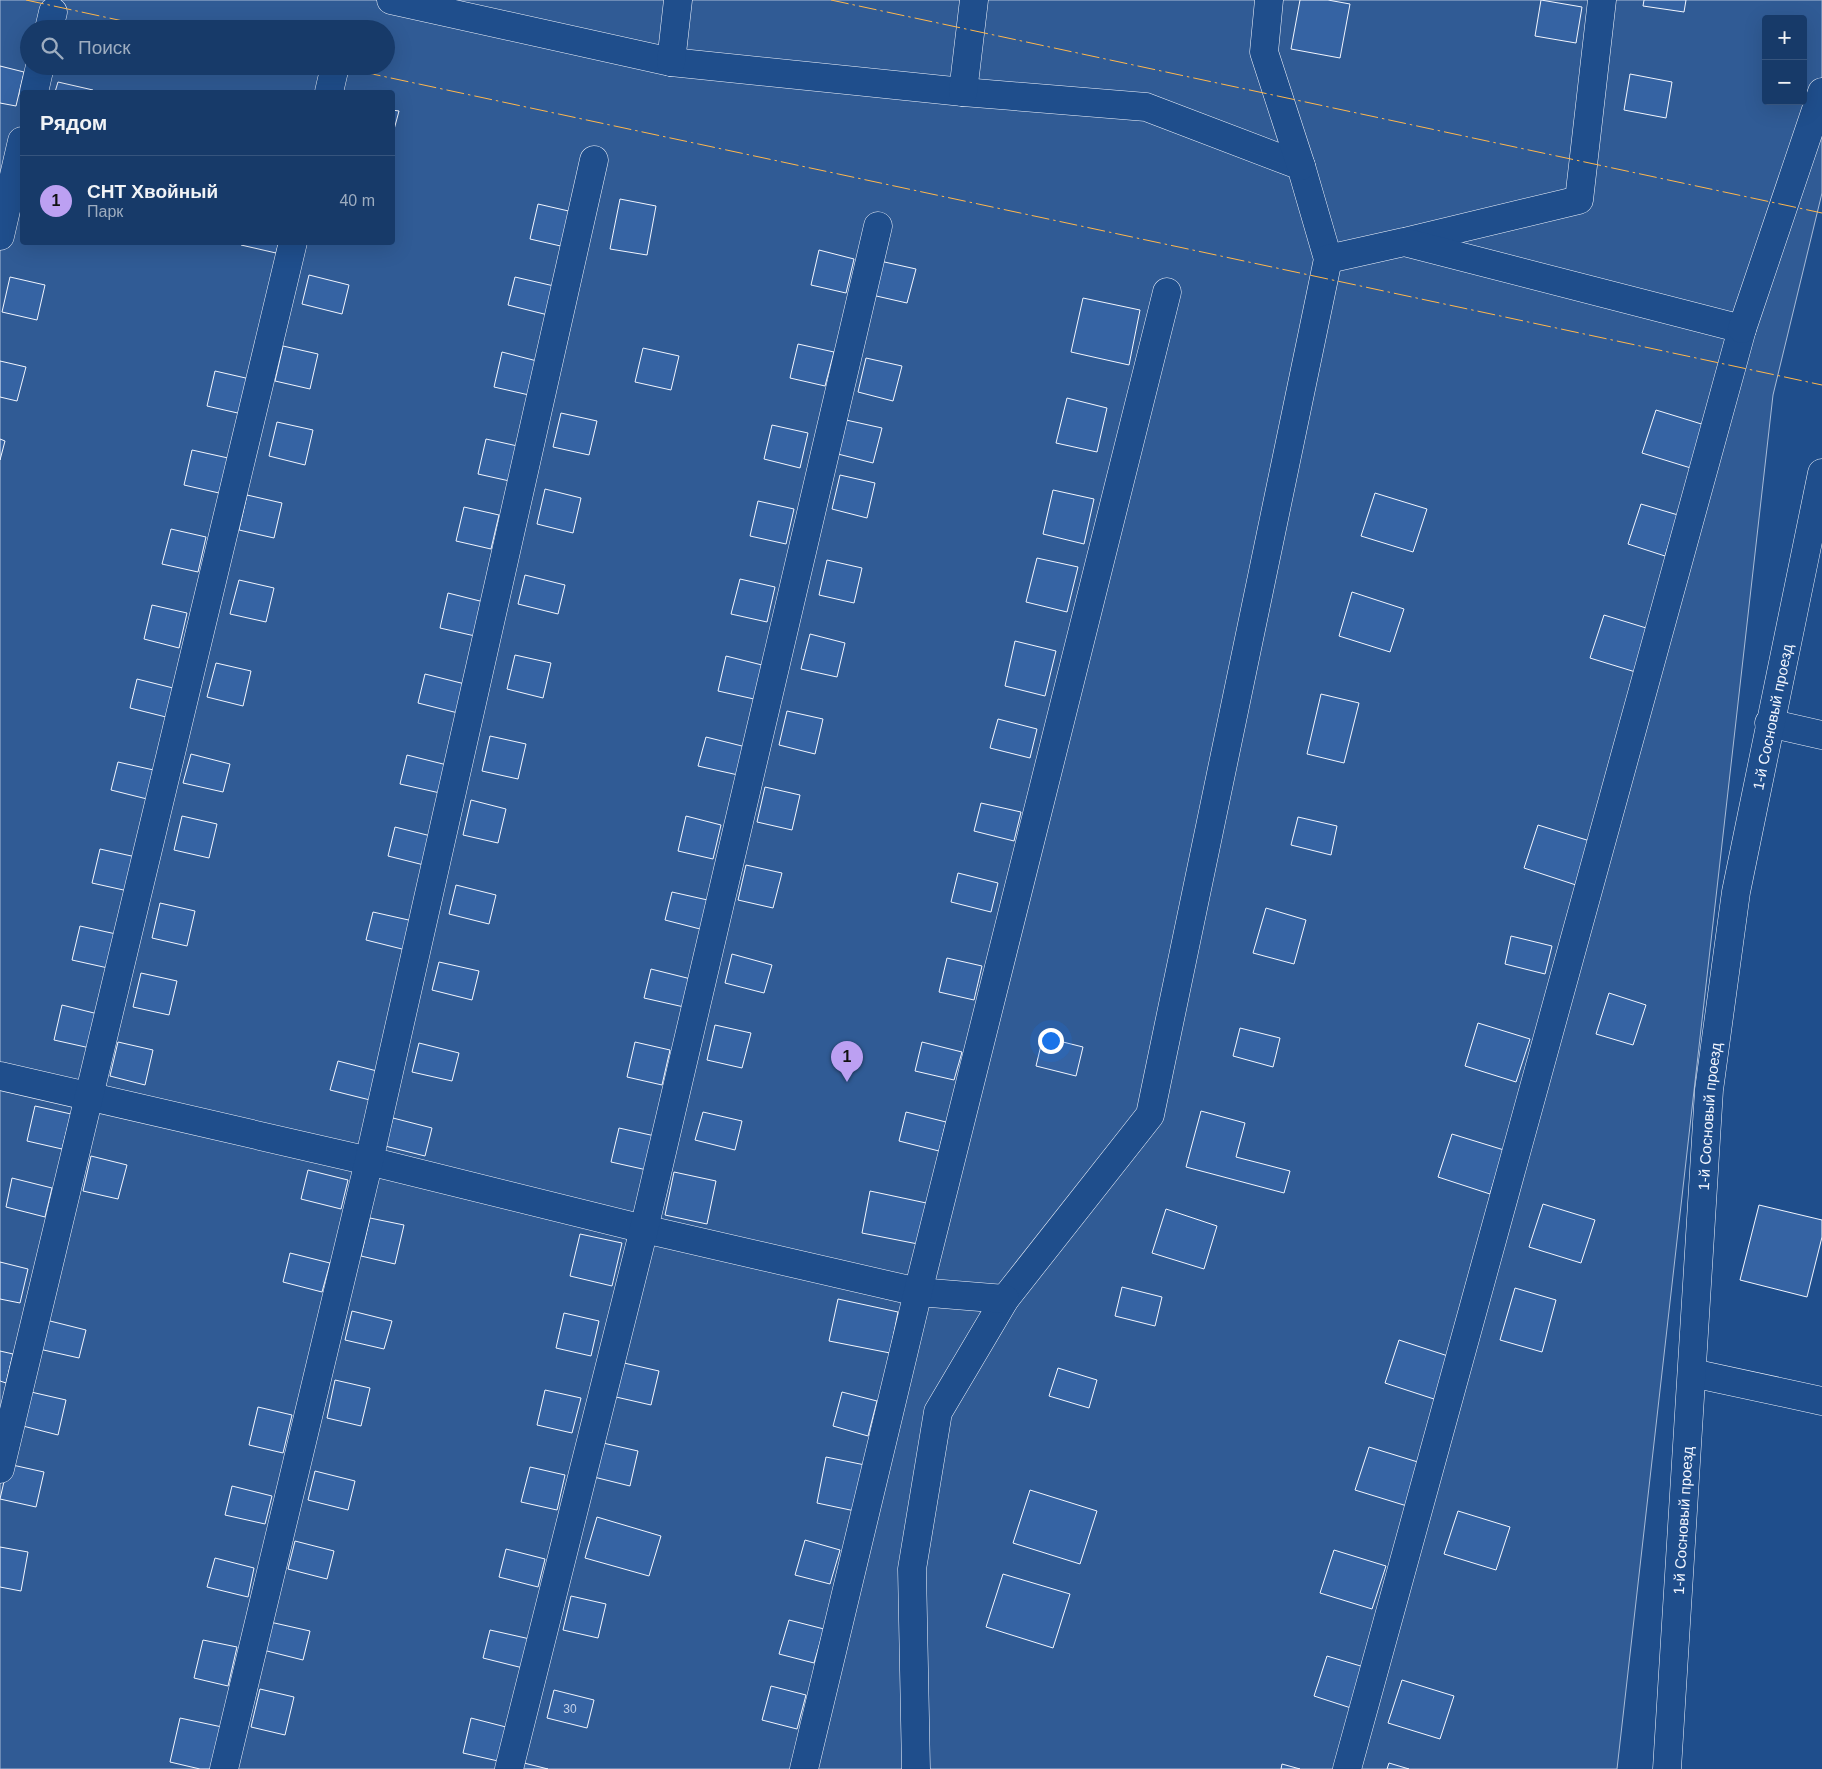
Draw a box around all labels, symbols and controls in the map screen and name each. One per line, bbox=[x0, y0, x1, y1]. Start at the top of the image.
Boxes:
map controls bbox=[1762, 15, 1807, 105]
button: + bbox=[1762, 15, 1807, 60]
search box bbox=[20, 20, 395, 75]
icon: search bbox=[38, 34, 66, 62]
text: Поиск bbox=[78, 37, 131, 58]
button: − bbox=[1762, 60, 1807, 105]
text: Рядом bbox=[40, 111, 107, 134]
text: СНТ Хвойный bbox=[87, 181, 218, 202]
text: 1 bbox=[52, 192, 60, 209]
text: 40 m bbox=[339, 192, 375, 209]
text: Парк bbox=[87, 203, 123, 220]
street label: 1-й Сосновый проезд bbox=[1749, 642, 1795, 791]
your location bbox=[1038, 1028, 1064, 1054]
pin: 1 bbox=[831, 1041, 863, 1082]
street label: 1-й Сосновый проезд bbox=[1694, 1041, 1724, 1191]
street label: 1-й Сосновый проезд bbox=[1669, 1446, 1695, 1595]
house number: 30 bbox=[563, 1702, 577, 1716]

